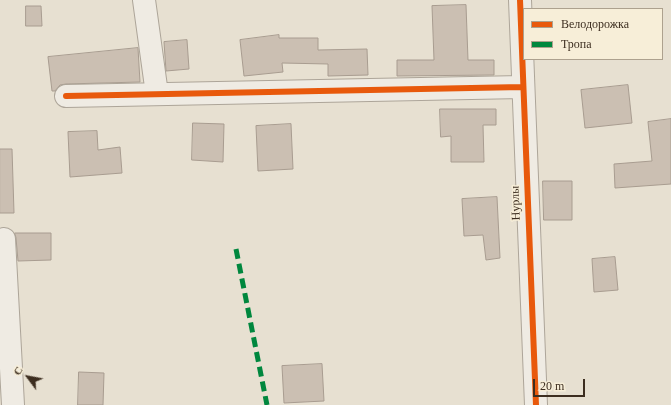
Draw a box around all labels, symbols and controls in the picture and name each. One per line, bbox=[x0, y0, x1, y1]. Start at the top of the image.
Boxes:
legend bbox=[523, 8, 663, 60]
text: Велодорожка bbox=[561, 17, 629, 31]
text: Тропа bbox=[561, 37, 592, 51]
street label: Нурлы bbox=[508, 185, 524, 221]
north arrow bbox=[8, 357, 48, 397]
text: С bbox=[11, 364, 25, 377]
scale bar bbox=[535, 371, 587, 397]
text: 20 m bbox=[540, 379, 564, 393]

